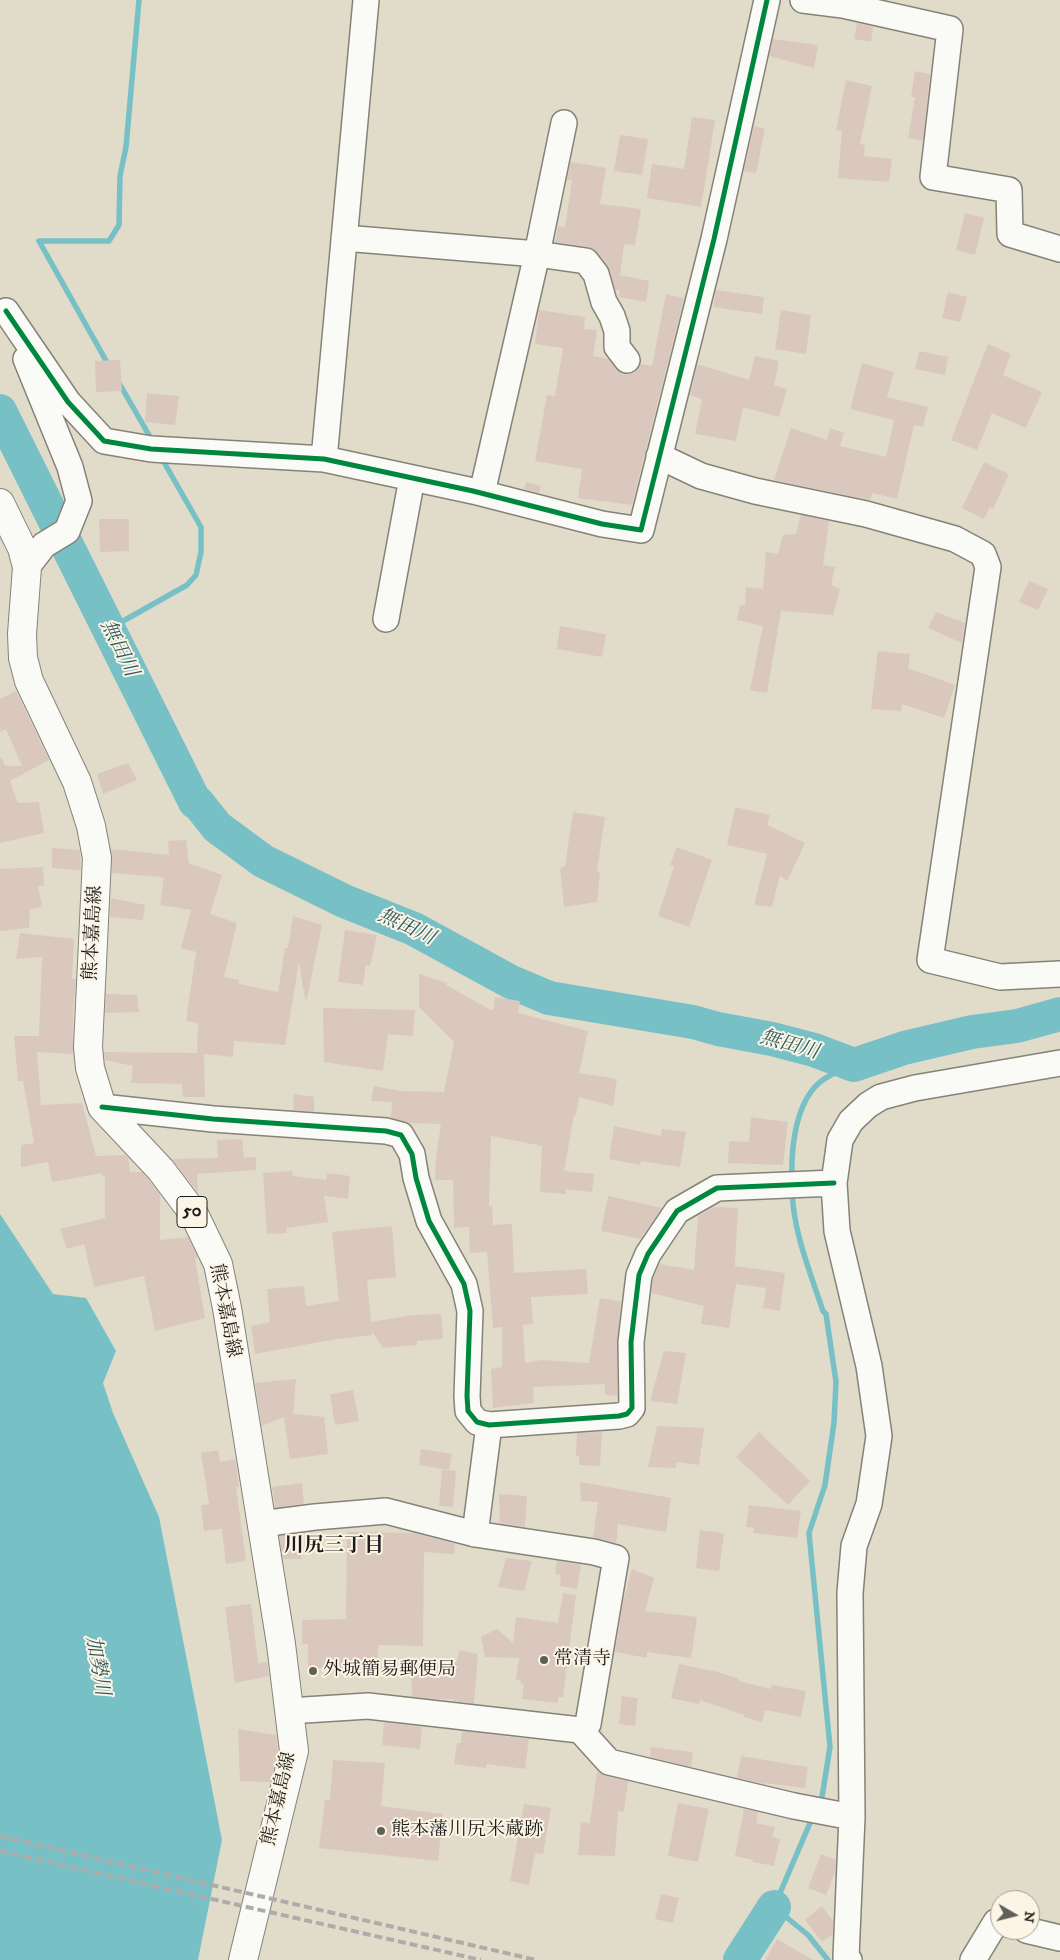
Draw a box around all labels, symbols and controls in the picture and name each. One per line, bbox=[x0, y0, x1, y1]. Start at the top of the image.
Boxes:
water label: 無田川 bbox=[94, 617, 142, 681]
street label: 熊本嘉島線 bbox=[80, 885, 108, 981]
water label: 無田川 bbox=[374, 904, 438, 952]
water label: 無田川 bbox=[757, 1026, 821, 1066]
road number: 50 bbox=[177, 1196, 207, 1228]
street label: 熊本嘉島線 bbox=[204, 1262, 244, 1360]
district label: 川尻三丁目 bbox=[284, 1535, 384, 1559]
water label: 加勢川 bbox=[79, 1634, 113, 1698]
place label: 常清寺 bbox=[554, 1649, 611, 1671]
marker: 常清寺 bbox=[538, 1654, 550, 1666]
place label: 外城簡易郵便局 bbox=[323, 1660, 456, 1682]
marker: 外城簡易郵便局 bbox=[307, 1665, 319, 1677]
street label: 熊本嘉島線 bbox=[258, 1750, 302, 1848]
place label: 熊本藩川尻米蔵跡 bbox=[391, 1820, 543, 1842]
marker: 熊本藩川尻米蔵跡 bbox=[375, 1825, 387, 1837]
north arrow bbox=[990, 1890, 1040, 1940]
text: N bbox=[1019, 1910, 1039, 1924]

